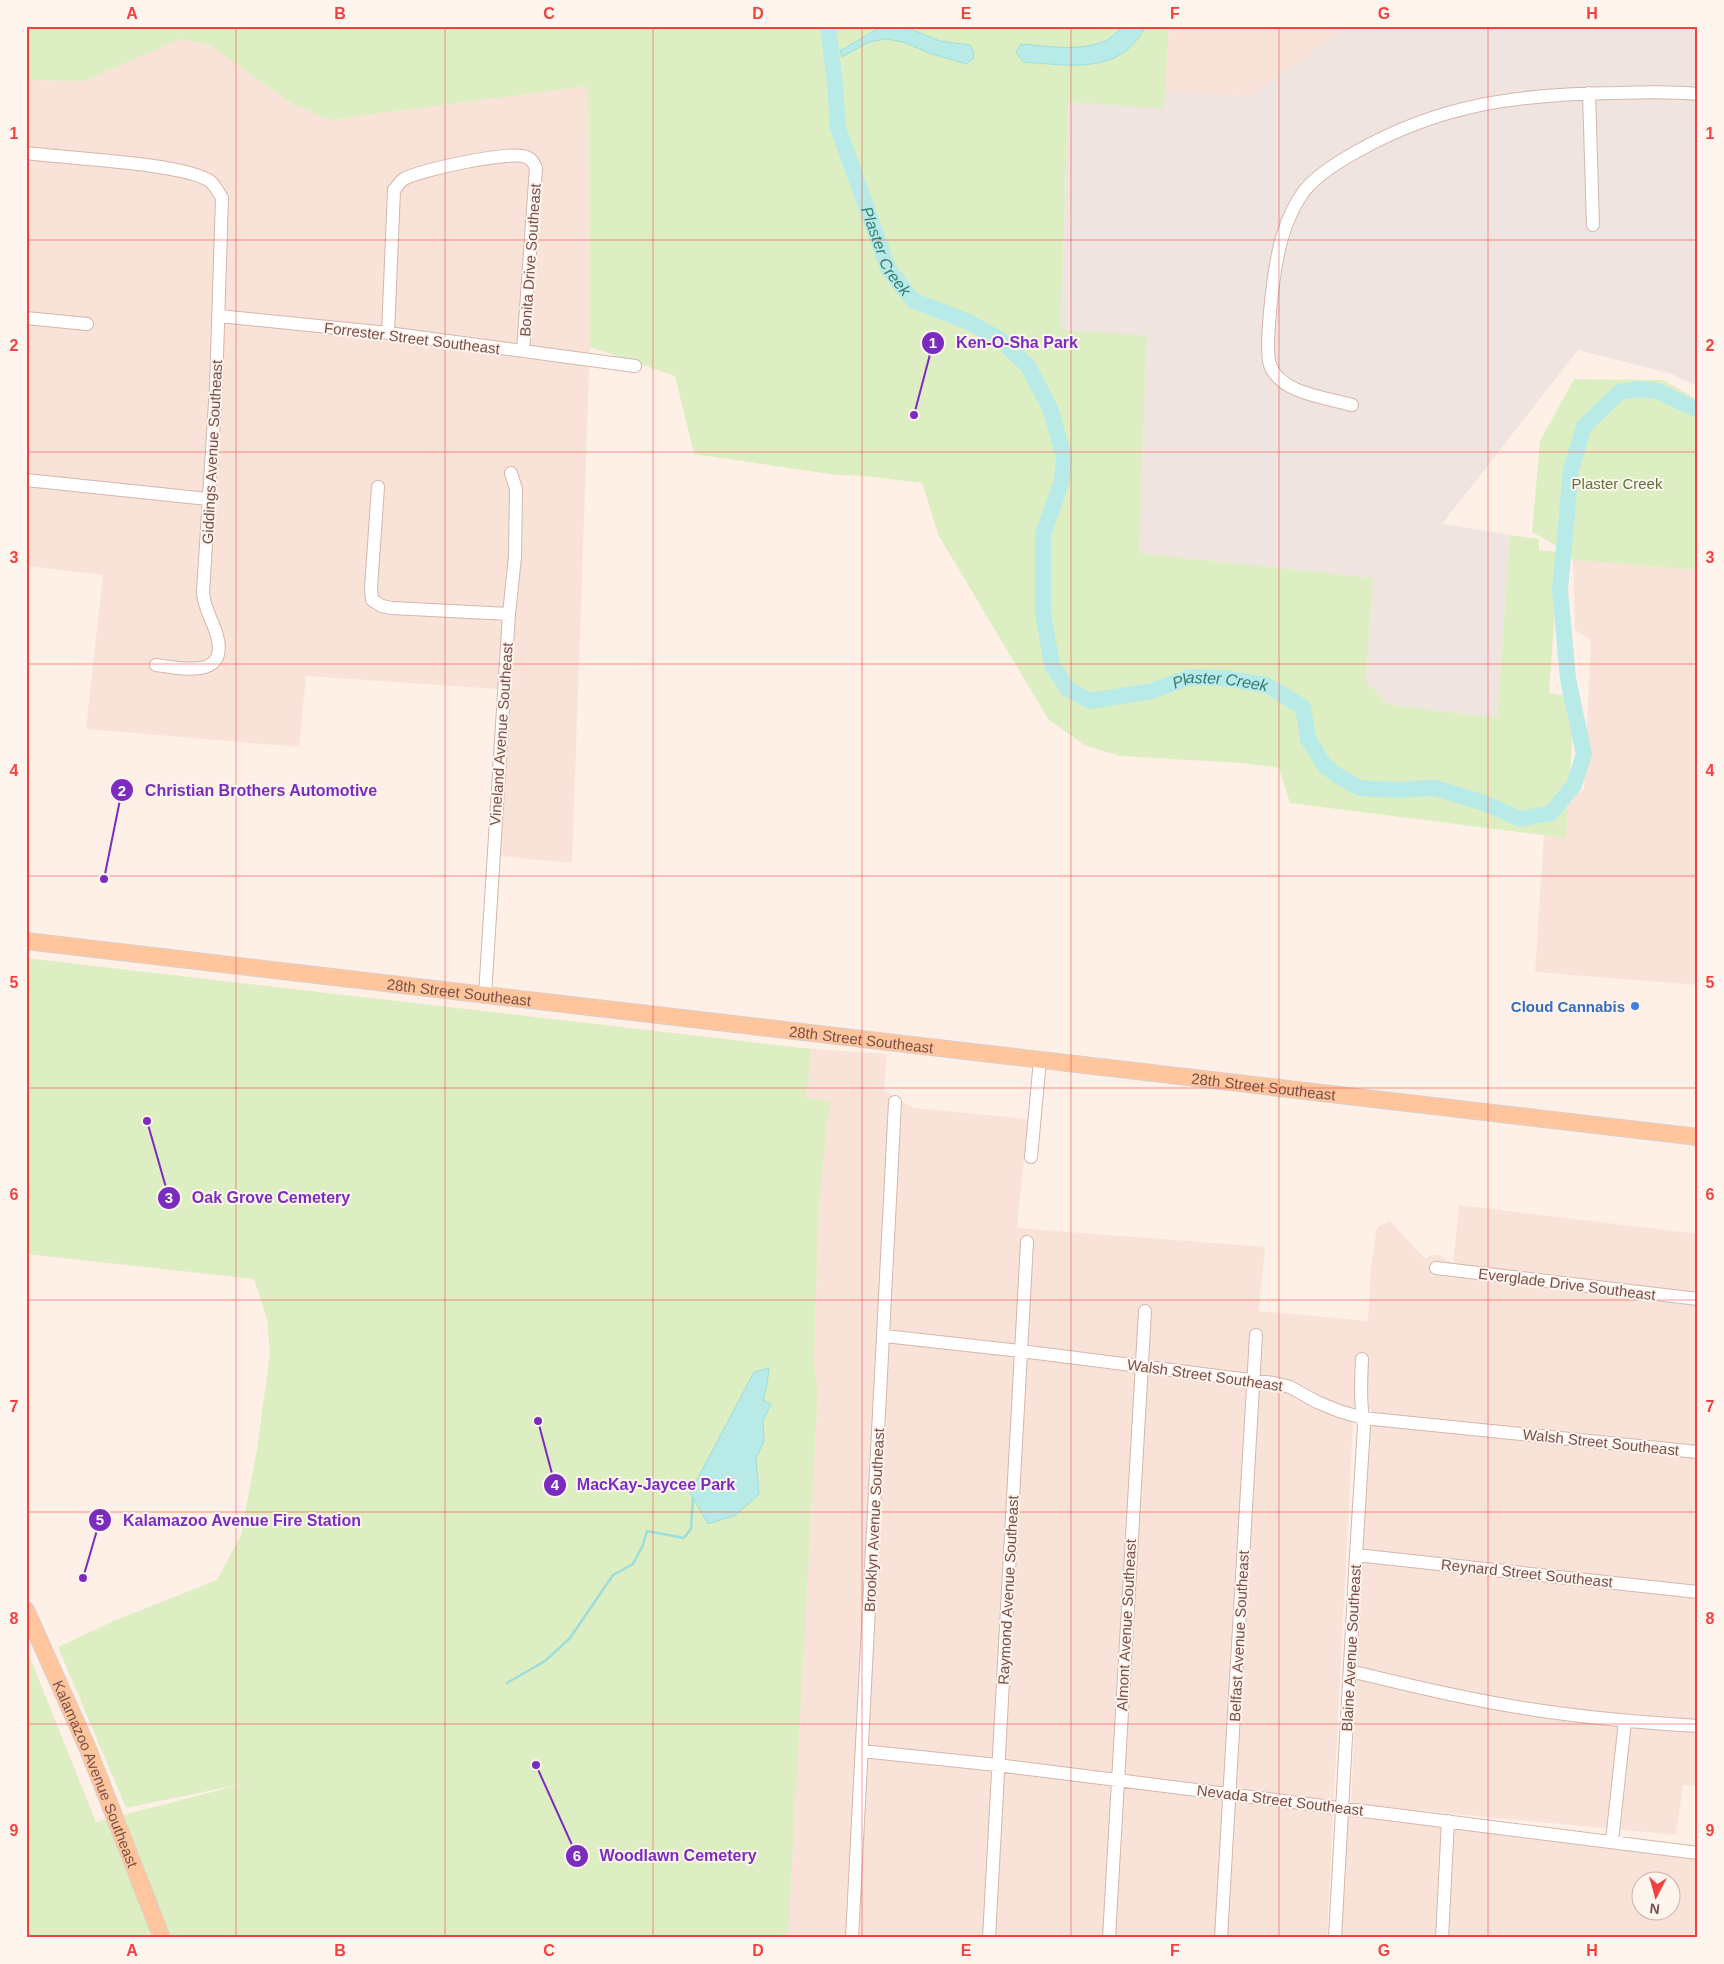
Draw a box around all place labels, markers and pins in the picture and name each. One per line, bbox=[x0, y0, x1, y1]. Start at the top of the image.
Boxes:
callout: Ken-O-Sha Park bbox=[921, 327, 1087, 358]
callout: Christian Brothers Automotive bbox=[110, 775, 388, 806]
place label: Cloud Cannabis bbox=[1511, 998, 1625, 1015]
marker: Cloud Cannabis bbox=[1629, 1000, 1641, 1012]
callout: Oak Grove Cemetery bbox=[156, 1182, 360, 1213]
callout: MacKay-Jaycee Park bbox=[542, 1469, 745, 1500]
callout: Kalamazoo Avenue Fire Station bbox=[87, 1505, 371, 1536]
callout: Woodlawn Cemetery bbox=[565, 1840, 767, 1871]

